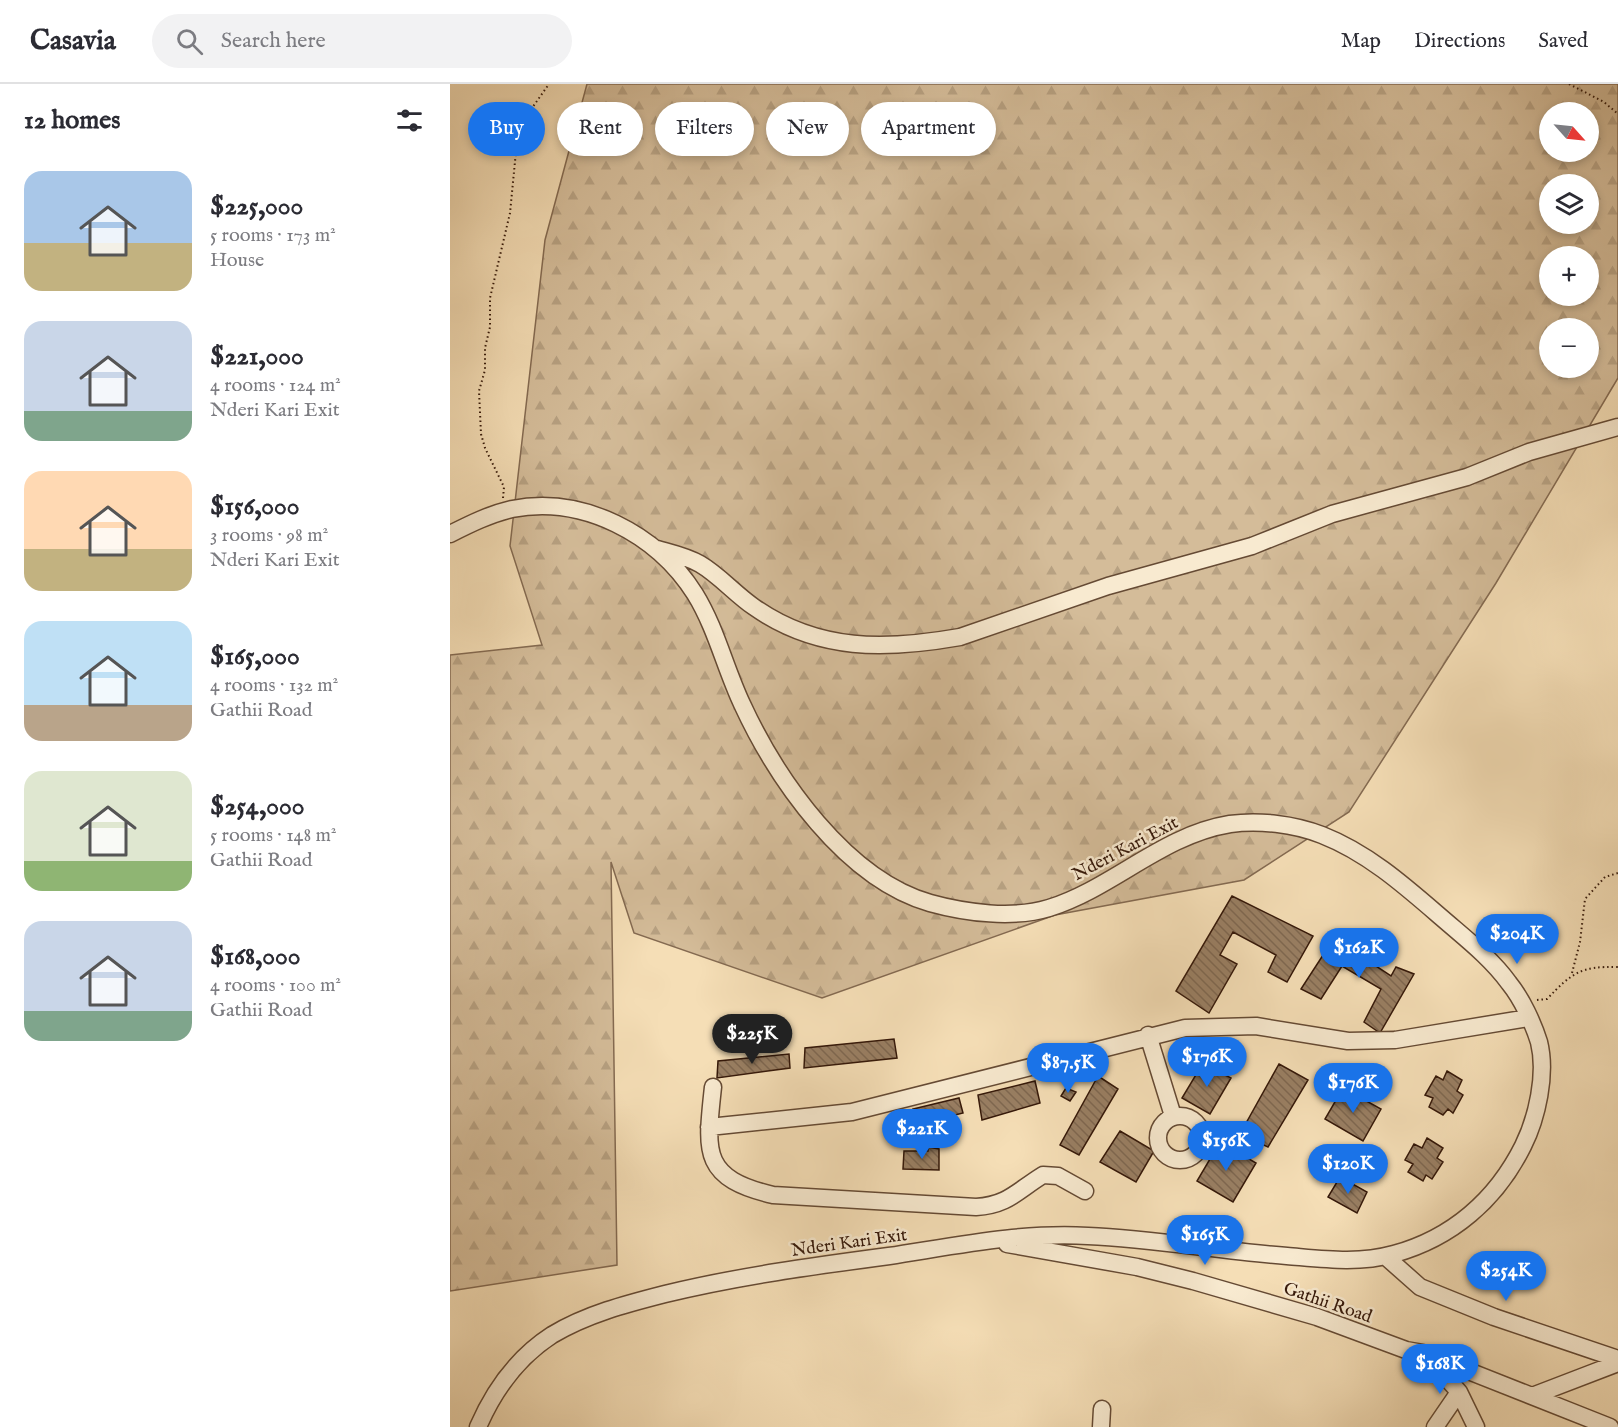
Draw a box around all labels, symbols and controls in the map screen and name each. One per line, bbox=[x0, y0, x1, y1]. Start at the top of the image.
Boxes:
search box bbox=[152, 14, 572, 68]
text: Casavia bbox=[30, 24, 116, 59]
icon: search bbox=[173, 25, 206, 58]
text: Search here bbox=[221, 27, 326, 55]
text: Map bbox=[1341, 28, 1381, 55]
text: Directions bbox=[1414, 28, 1505, 55]
text: Saved bbox=[1538, 28, 1588, 55]
chip: Buy bbox=[468, 102, 545, 156]
chip: Rent bbox=[557, 102, 643, 156]
chip: Filters bbox=[655, 102, 754, 156]
chip: New bbox=[766, 102, 849, 156]
chip: Apartment bbox=[861, 102, 996, 156]
north arrow bbox=[1539, 102, 1599, 162]
map controls bbox=[1539, 102, 1599, 378]
text: 12 homes bbox=[24, 104, 120, 137]
icon: filters bbox=[393, 104, 426, 137]
button: layers bbox=[1539, 174, 1599, 234]
text: $225,000 bbox=[210, 190, 303, 223]
icon: home bbox=[72, 195, 144, 267]
text: 5 rooms · 173 m² bbox=[210, 223, 336, 248]
button: + bbox=[1539, 246, 1599, 306]
text: House bbox=[210, 248, 264, 273]
button: − bbox=[1539, 318, 1599, 378]
text: $221,000 bbox=[210, 340, 304, 373]
icon: home bbox=[72, 345, 144, 417]
text: 4 rooms · 124 m² bbox=[210, 373, 341, 398]
text: Nderi Kari Exit bbox=[210, 398, 340, 423]
text: $156,000 bbox=[210, 490, 300, 523]
icon: home bbox=[72, 495, 144, 567]
text: 3 rooms · 98 m² bbox=[210, 523, 328, 548]
text: Nderi Kari Exit bbox=[210, 548, 340, 573]
text: $165,000 bbox=[210, 640, 300, 673]
icon: home bbox=[72, 645, 144, 717]
text: 4 rooms · 132 m² bbox=[210, 673, 338, 698]
text: Gathii Road bbox=[210, 698, 312, 723]
text: $254,000 bbox=[210, 790, 305, 823]
icon: home bbox=[72, 795, 144, 867]
street label: Nderi Kari Exit bbox=[1069, 812, 1183, 887]
text: 5 rooms · 148 m² bbox=[210, 823, 337, 848]
text: Gathii Road bbox=[210, 848, 312, 873]
pin: $204K bbox=[1475, 914, 1559, 965]
text: $204K bbox=[1490, 921, 1544, 946]
pin: $162K bbox=[1317, 928, 1401, 979]
text: $162K bbox=[1334, 935, 1384, 960]
text: $168,000 bbox=[210, 940, 300, 973]
icon: home bbox=[72, 945, 144, 1017]
text: 4 rooms · 100 m² bbox=[210, 973, 341, 998]
text: Gathii Road bbox=[210, 998, 312, 1023]
pin: $225K bbox=[710, 1014, 794, 1065]
text: $225K bbox=[726, 1021, 778, 1046]
pin: $176K bbox=[1165, 1037, 1249, 1088]
pin: $87.5K bbox=[1019, 1043, 1117, 1094]
text: $176K bbox=[1182, 1044, 1232, 1069]
text: $87.5K bbox=[1041, 1050, 1095, 1075]
pin: $176K bbox=[1311, 1063, 1395, 1114]
text: $176K bbox=[1328, 1070, 1378, 1095]
pin: $221K bbox=[880, 1109, 964, 1160]
text: $221K bbox=[896, 1116, 948, 1141]
pin: $156K bbox=[1184, 1121, 1268, 1172]
text: $156K bbox=[1202, 1128, 1250, 1153]
pin: $120K bbox=[1306, 1144, 1390, 1195]
text: $120K bbox=[1322, 1151, 1374, 1176]
pin: $165K bbox=[1163, 1215, 1247, 1266]
text: $165K bbox=[1181, 1222, 1229, 1247]
street label: Nderi Kari Exit bbox=[790, 1224, 909, 1263]
pin: $254K bbox=[1464, 1251, 1548, 1302]
text: $254K bbox=[1480, 1258, 1532, 1283]
street label: Gathii Road bbox=[1280, 1278, 1375, 1329]
pin: $168K bbox=[1398, 1344, 1482, 1395]
text: $168K bbox=[1415, 1351, 1465, 1376]

